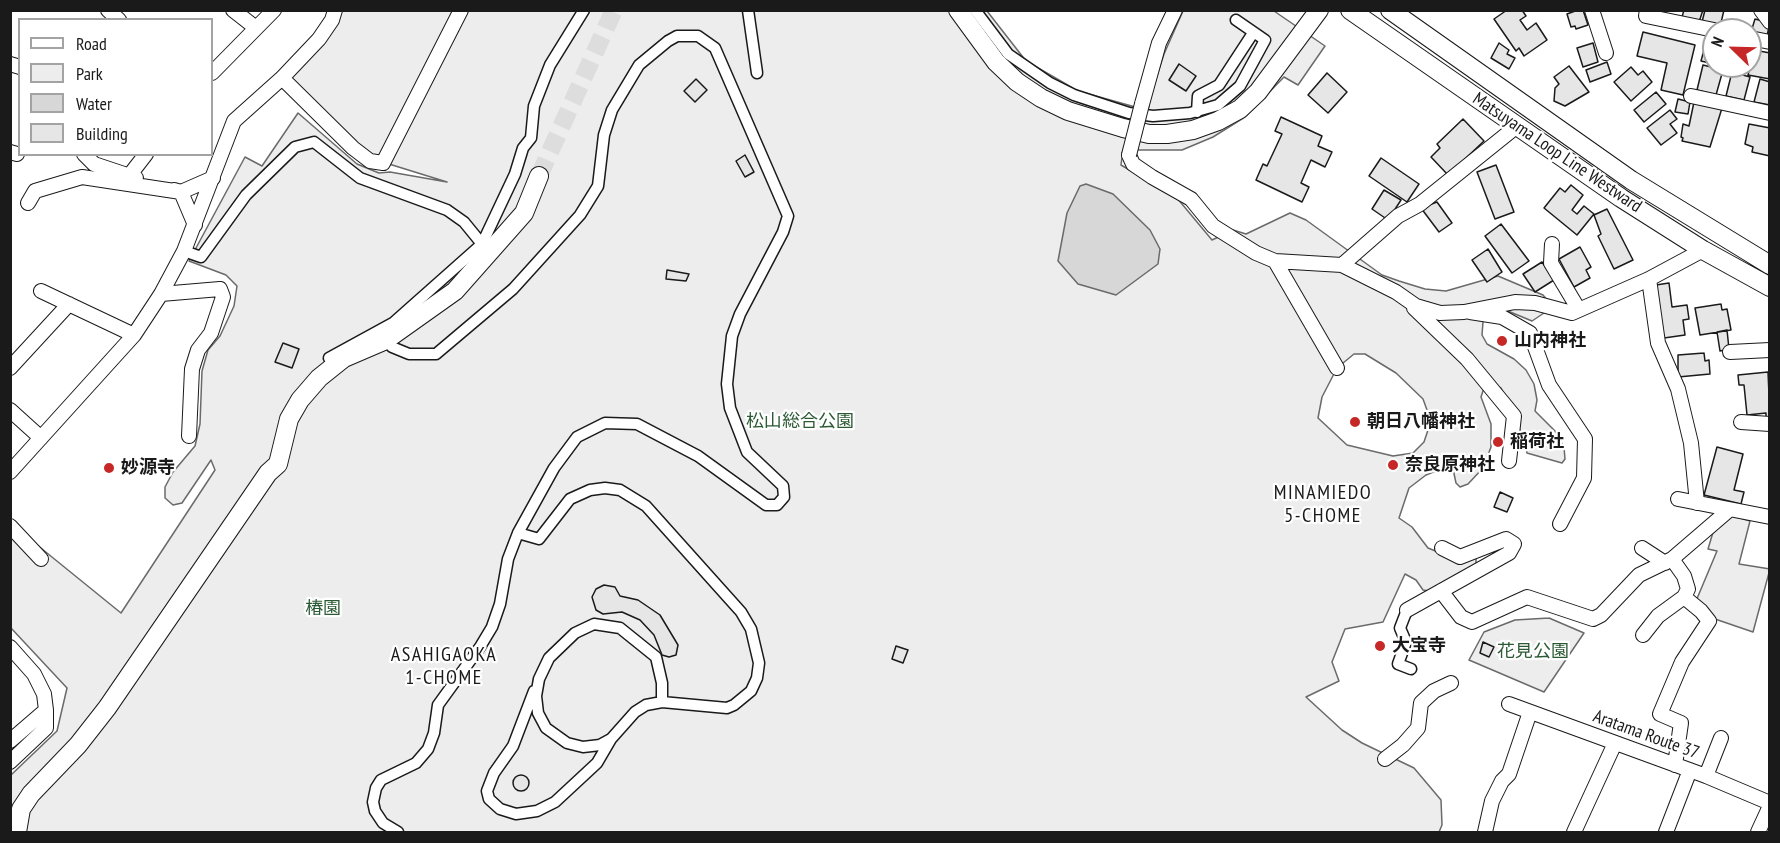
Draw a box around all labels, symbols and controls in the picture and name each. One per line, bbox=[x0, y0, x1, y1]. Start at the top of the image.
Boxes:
legend bbox=[18, 18, 213, 156]
north arrow bbox=[1702, 18, 1762, 78]
text: Road bbox=[76, 32, 107, 55]
text: N bbox=[1706, 34, 1728, 50]
text: Park bbox=[76, 62, 103, 85]
street label: Matsuyama Loop Line Westward bbox=[1468, 88, 1646, 218]
text: Water bbox=[76, 92, 112, 115]
text: Building bbox=[76, 122, 128, 145]
place label: 山内神社 bbox=[1514, 330, 1586, 352]
marker: 山内神社 bbox=[1495, 334, 1509, 348]
park label: 松山総合公園 bbox=[746, 411, 854, 433]
place label: 朝日八幡神社 bbox=[1367, 411, 1475, 433]
marker: 朝日八幡神社 bbox=[1348, 415, 1362, 429]
place label: 稲荷社 bbox=[1510, 431, 1564, 453]
marker: 稲荷社 bbox=[1491, 435, 1505, 449]
place label: 奈良原神社 bbox=[1405, 454, 1495, 476]
place label: 妙源寺 bbox=[121, 457, 175, 479]
marker: 奈良原神社 bbox=[1386, 458, 1400, 472]
marker: 妙源寺 bbox=[102, 461, 116, 475]
district label: MINAMIEDO 5-CHOME bbox=[1274, 481, 1372, 528]
park label: 椿園 bbox=[305, 598, 341, 620]
place label: 大宝寺 bbox=[1392, 635, 1446, 657]
marker: 大宝寺 bbox=[1373, 639, 1387, 653]
park label: 花見公園 bbox=[1497, 641, 1569, 663]
district label: ASAHIGAOKA 1-CHOME bbox=[391, 643, 497, 690]
street label: Aratama Route 37 bbox=[1590, 706, 1702, 764]

